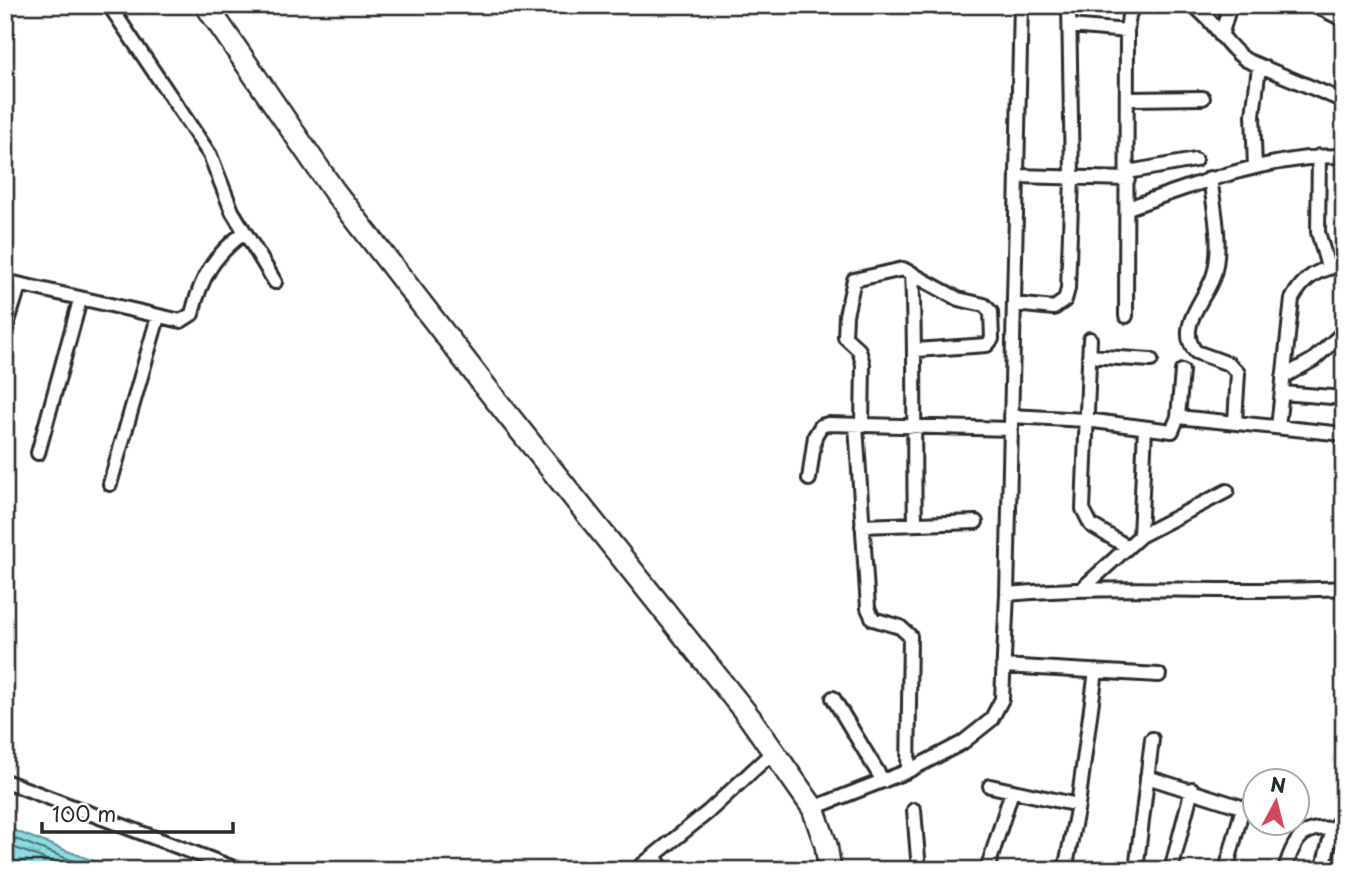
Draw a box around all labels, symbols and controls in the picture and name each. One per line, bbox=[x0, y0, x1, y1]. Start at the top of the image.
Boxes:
north arrow bbox=[1240, 766, 1310, 836]
text: N bbox=[1269, 769, 1287, 799]
scale bar bbox=[42, 791, 233, 835]
text: 100 m bbox=[52, 797, 116, 829]

